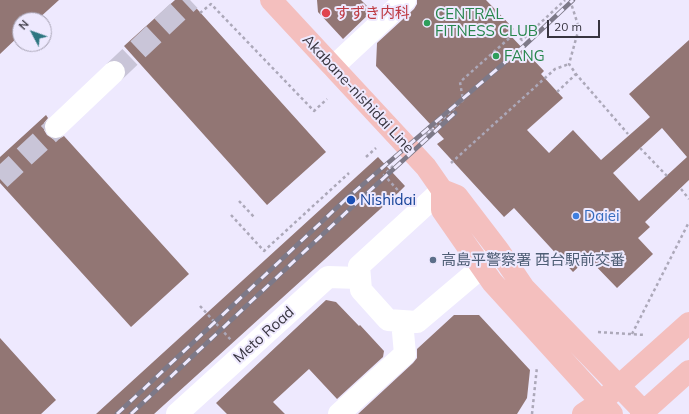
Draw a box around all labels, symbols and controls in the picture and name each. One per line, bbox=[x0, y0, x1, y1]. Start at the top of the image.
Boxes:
place label: すずき内科 bbox=[335, 4, 410, 22]
place label: CENTRAL FITNESS CLUB bbox=[435, 5, 538, 40]
marker: すずき内科 bbox=[320, 7, 332, 19]
north arrow bbox=[12, 12, 52, 52]
scale bar bbox=[549, 12, 602, 38]
text: N bbox=[16, 17, 32, 33]
marker: CENTRAL FITNESS CLUB bbox=[422, 18, 432, 28]
text: 20 m bbox=[554, 19, 582, 34]
street label: Akabane-nishidai Line bbox=[298, 31, 418, 157]
place label: FANG bbox=[504, 47, 545, 65]
marker: FANG bbox=[491, 51, 501, 61]
place label: Nishidai bbox=[360, 191, 416, 209]
marker: Nishidai bbox=[345, 194, 357, 206]
place label: Daiei bbox=[584, 207, 620, 225]
marker: Daiei bbox=[571, 211, 581, 221]
place label: 高島平警察署 西台駅前交番 bbox=[441, 251, 625, 269]
marker: 高島平警察署 西台駅前交番 bbox=[428, 255, 438, 265]
street label: Meto Road bbox=[230, 303, 298, 367]

